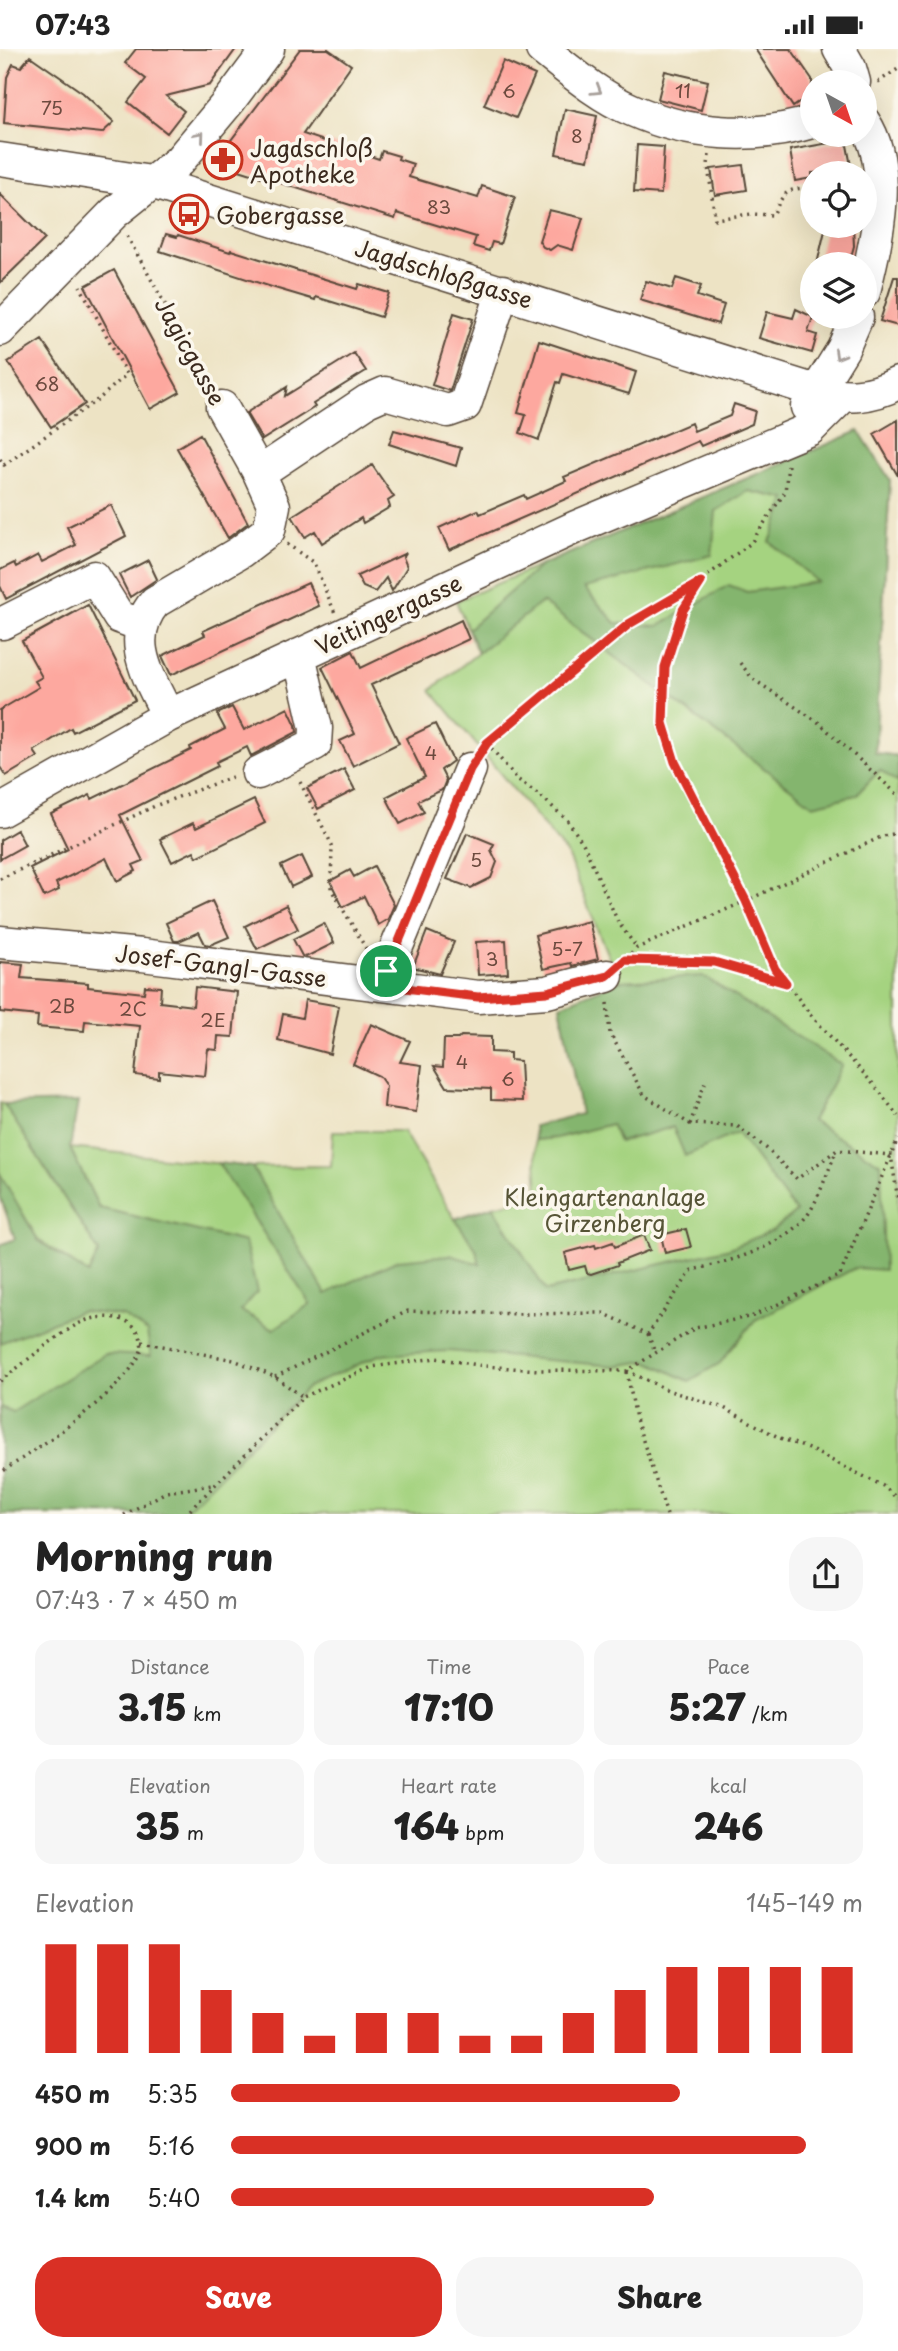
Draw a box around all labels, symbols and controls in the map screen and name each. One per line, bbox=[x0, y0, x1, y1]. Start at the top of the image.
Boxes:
text: 07:43 bbox=[35, 5, 111, 44]
north arrow bbox=[800, 70, 877, 147]
map controls bbox=[800, 70, 877, 329]
house number: 6 bbox=[502, 76, 516, 104]
house number: 11 bbox=[675, 76, 691, 104]
one-way arrow bbox=[589, 82, 602, 95]
house number: 75 bbox=[41, 93, 63, 121]
house number: 8 bbox=[571, 121, 583, 149]
place label: Jagdschloß Apotheke bbox=[250, 130, 373, 191]
one-way arrow bbox=[192, 131, 204, 144]
pharmacy icon: Jagdschloß Apotheke bbox=[202, 139, 244, 181]
button: locate bbox=[800, 161, 877, 238]
house number: 83 bbox=[427, 192, 451, 220]
bus stop icon: Gobergasse bbox=[168, 193, 210, 235]
place label: Gobergasse bbox=[216, 197, 344, 232]
street label: Jagdschloßgasse bbox=[351, 229, 537, 317]
button: layers bbox=[800, 252, 877, 329]
street label: Jagicgasse bbox=[147, 290, 235, 412]
one-way arrow bbox=[834, 348, 847, 361]
house number: 68 bbox=[35, 369, 59, 397]
street label: Veitingergasse bbox=[309, 565, 467, 663]
house number: 4 bbox=[425, 738, 437, 766]
house number: 5 bbox=[470, 845, 482, 873]
house number: 5-7 bbox=[551, 934, 583, 962]
street label: Josef-Gangl-Gasse bbox=[113, 935, 329, 995]
pin bbox=[356, 941, 416, 1001]
house number: 3 bbox=[486, 944, 498, 972]
icon: arrive bbox=[367, 952, 405, 990]
house number: 2B bbox=[49, 991, 75, 1019]
house number: 2C bbox=[119, 994, 147, 1022]
house number: 2E bbox=[200, 1005, 226, 1033]
house number: 4 bbox=[456, 1047, 468, 1075]
house number: 6 bbox=[501, 1064, 515, 1092]
park label: Kleingartenanlage Girzenberg bbox=[504, 1179, 706, 1240]
text: Morning run bbox=[35, 1527, 273, 1584]
button: share bbox=[789, 1537, 863, 1611]
text: 07:43 · 7 × 450 m bbox=[35, 1582, 238, 1617]
text: Distance bbox=[130, 1652, 210, 1680]
text: Time bbox=[427, 1652, 471, 1680]
text: Pace bbox=[707, 1652, 750, 1680]
text: 3.15 bbox=[118, 1680, 187, 1733]
text: 17:10 bbox=[404, 1680, 494, 1733]
text: 5:27 bbox=[669, 1680, 746, 1733]
text: km bbox=[187, 1699, 222, 1727]
text: /km bbox=[746, 1699, 788, 1727]
text: Elevation bbox=[129, 1771, 211, 1799]
text: Heart rate bbox=[401, 1771, 497, 1799]
text: kcal bbox=[709, 1771, 747, 1799]
text: 35 bbox=[135, 1799, 181, 1852]
text: 164 bbox=[393, 1799, 459, 1852]
text: 246 bbox=[693, 1799, 763, 1852]
text: m bbox=[181, 1818, 204, 1846]
text: bpm bbox=[459, 1818, 505, 1846]
text: Elevation bbox=[35, 1885, 134, 1920]
text: 145–149 m bbox=[746, 1885, 863, 1920]
text: 450 m bbox=[35, 2076, 110, 2111]
text: 5:35 bbox=[147, 2076, 198, 2111]
text: 900 m bbox=[35, 2128, 111, 2163]
text: 5:16 bbox=[147, 2128, 195, 2163]
text: 1.4 km bbox=[35, 2180, 110, 2215]
text: 5:40 bbox=[147, 2180, 200, 2215]
button: Save bbox=[35, 2257, 442, 2337]
button: Share bbox=[456, 2257, 863, 2337]

